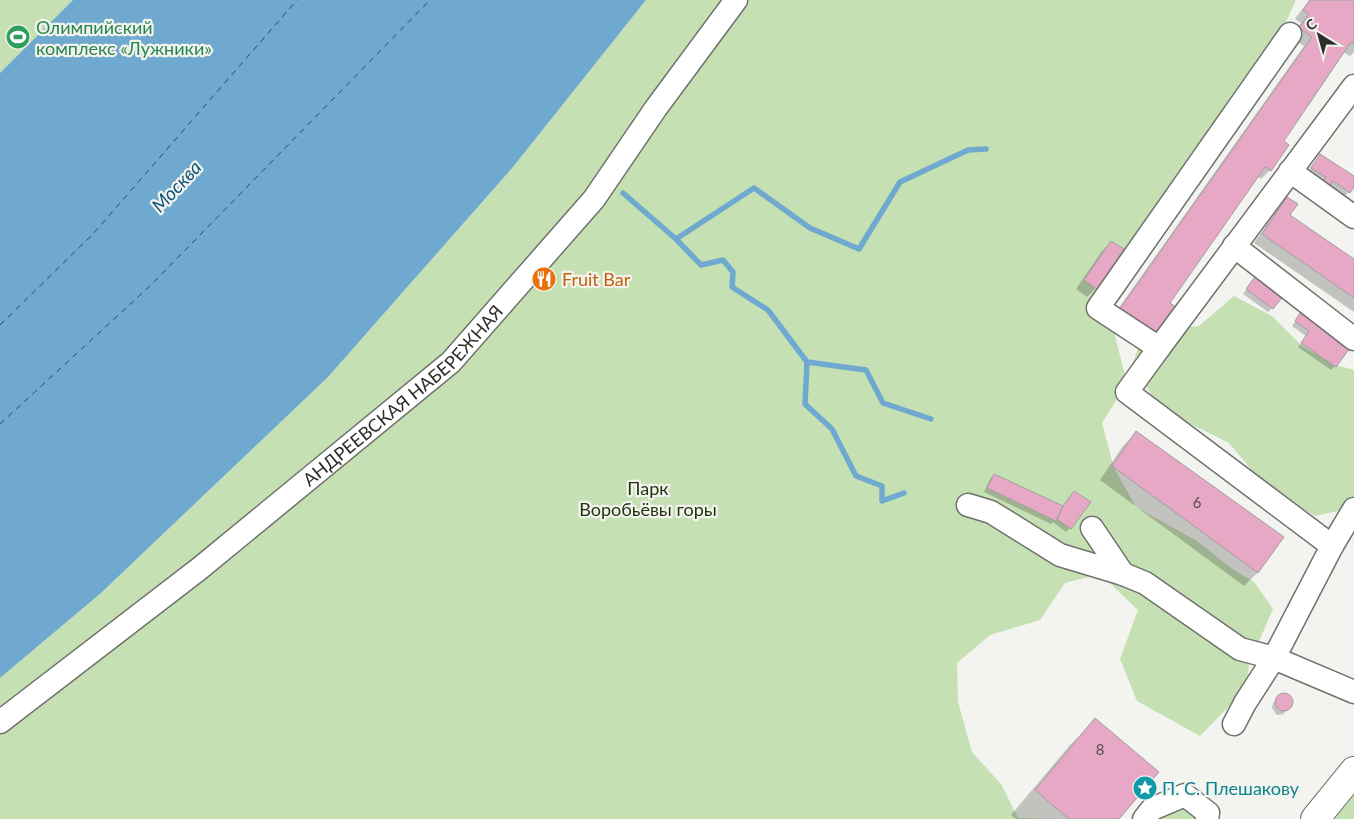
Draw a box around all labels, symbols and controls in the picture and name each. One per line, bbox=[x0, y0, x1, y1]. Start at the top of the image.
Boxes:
north arrow bbox=[1294, 10, 1344, 60]
text: С bbox=[1302, 14, 1320, 34]
place label: Олимпийский комплекс «Лужники» bbox=[36, 16, 212, 59]
sports icon: Олимпийский комплекс «Лужники» bbox=[5, 24, 31, 50]
water label: Москва bbox=[146, 155, 206, 217]
restaurant icon: Fruit Bar bbox=[531, 266, 557, 292]
place label: Fruit Bar bbox=[562, 268, 631, 290]
street label: АНДРЕЕВСКАЯ НАБЕРЕЖНАЯ bbox=[298, 300, 507, 490]
park label: Парк Воробьёвы горы bbox=[579, 477, 717, 520]
house number: 6 bbox=[1193, 493, 1202, 511]
house number: 8 bbox=[1096, 740, 1104, 758]
place icon: П. С. Плешакову bbox=[1132, 775, 1158, 801]
place label: П. С. Плешакову bbox=[1162, 777, 1300, 799]

